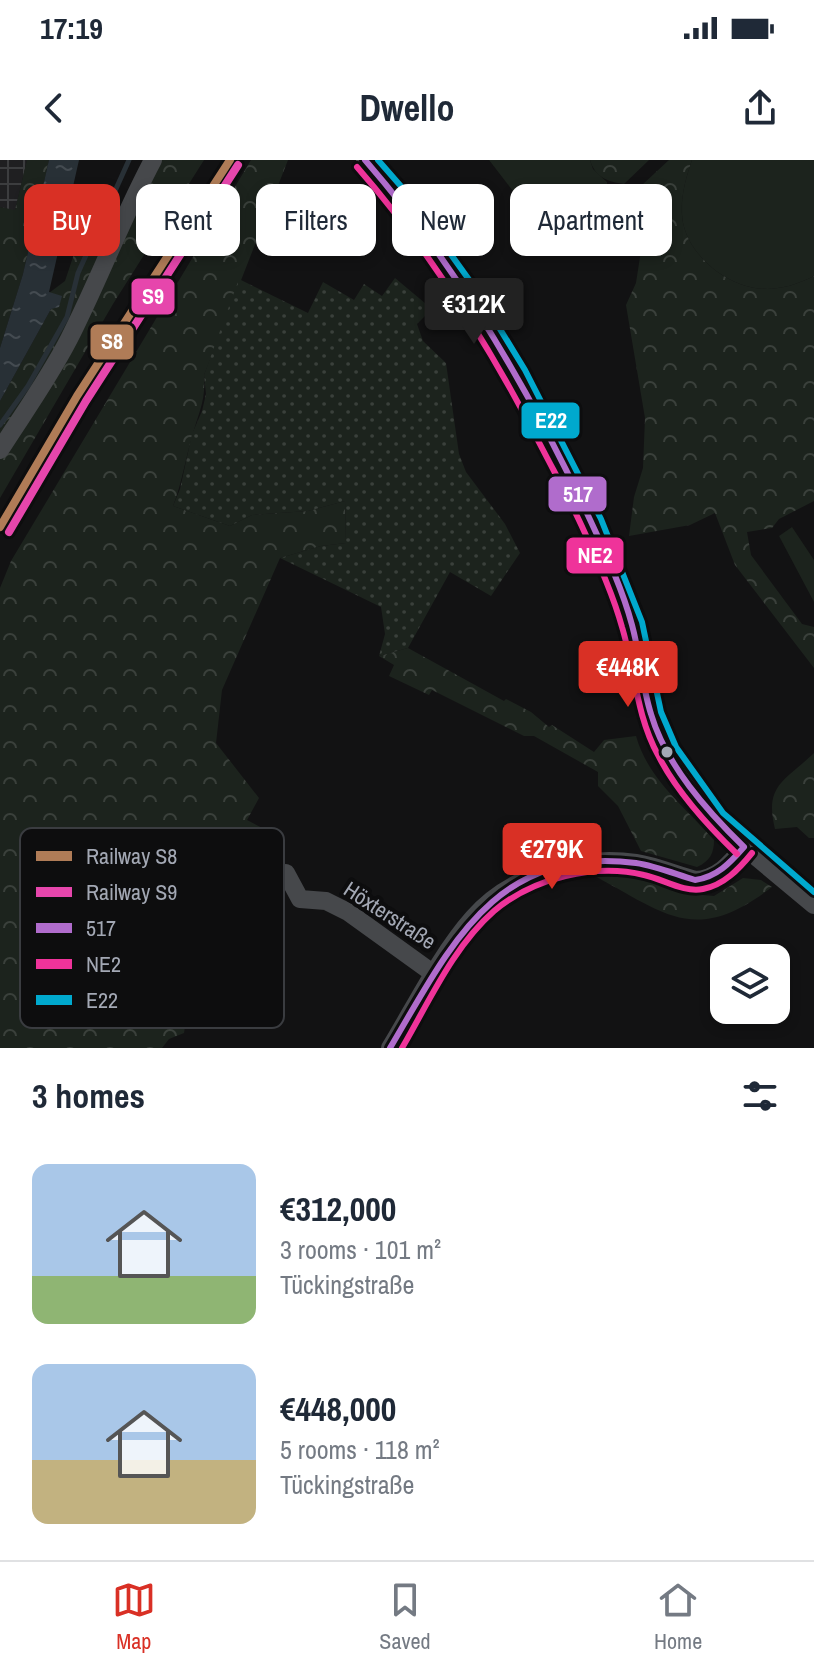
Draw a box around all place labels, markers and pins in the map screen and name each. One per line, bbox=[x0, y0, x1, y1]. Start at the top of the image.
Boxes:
pin: €312K bbox=[418, 278, 530, 346]
pin: €448K bbox=[572, 641, 684, 709]
unlabelled marker bbox=[659, 744, 675, 760]
pin: €279K bbox=[496, 823, 608, 891]

